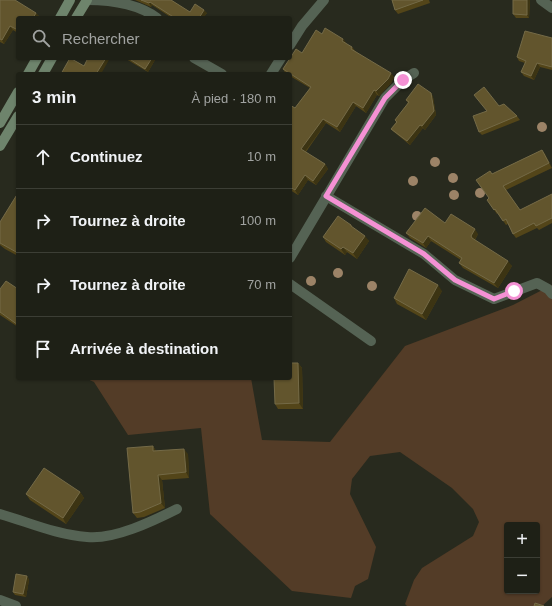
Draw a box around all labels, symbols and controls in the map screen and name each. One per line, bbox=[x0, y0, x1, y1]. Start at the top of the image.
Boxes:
search box bbox=[16, 16, 292, 60]
icon: search bbox=[30, 27, 52, 49]
text: Rechercher bbox=[62, 30, 140, 47]
route end bbox=[394, 71, 412, 89]
text: 3 min bbox=[32, 88, 76, 107]
text: À pied · 180 m bbox=[191, 91, 276, 106]
icon: ahead bbox=[32, 146, 54, 168]
text: Continuez bbox=[70, 148, 143, 165]
text: 10 m bbox=[247, 149, 276, 164]
icon: right bbox=[32, 210, 54, 232]
text: Tournez à droite bbox=[70, 212, 186, 229]
text: 100 m bbox=[240, 213, 276, 228]
icon: right bbox=[32, 274, 54, 296]
text: Tournez à droite bbox=[70, 276, 186, 293]
text: 70 m bbox=[247, 277, 276, 292]
route start bbox=[505, 282, 523, 300]
icon: arrive bbox=[32, 338, 54, 360]
text: Arrivée à destination bbox=[70, 340, 218, 357]
map controls bbox=[504, 522, 540, 594]
button: + bbox=[504, 522, 540, 558]
button: − bbox=[504, 558, 540, 594]

